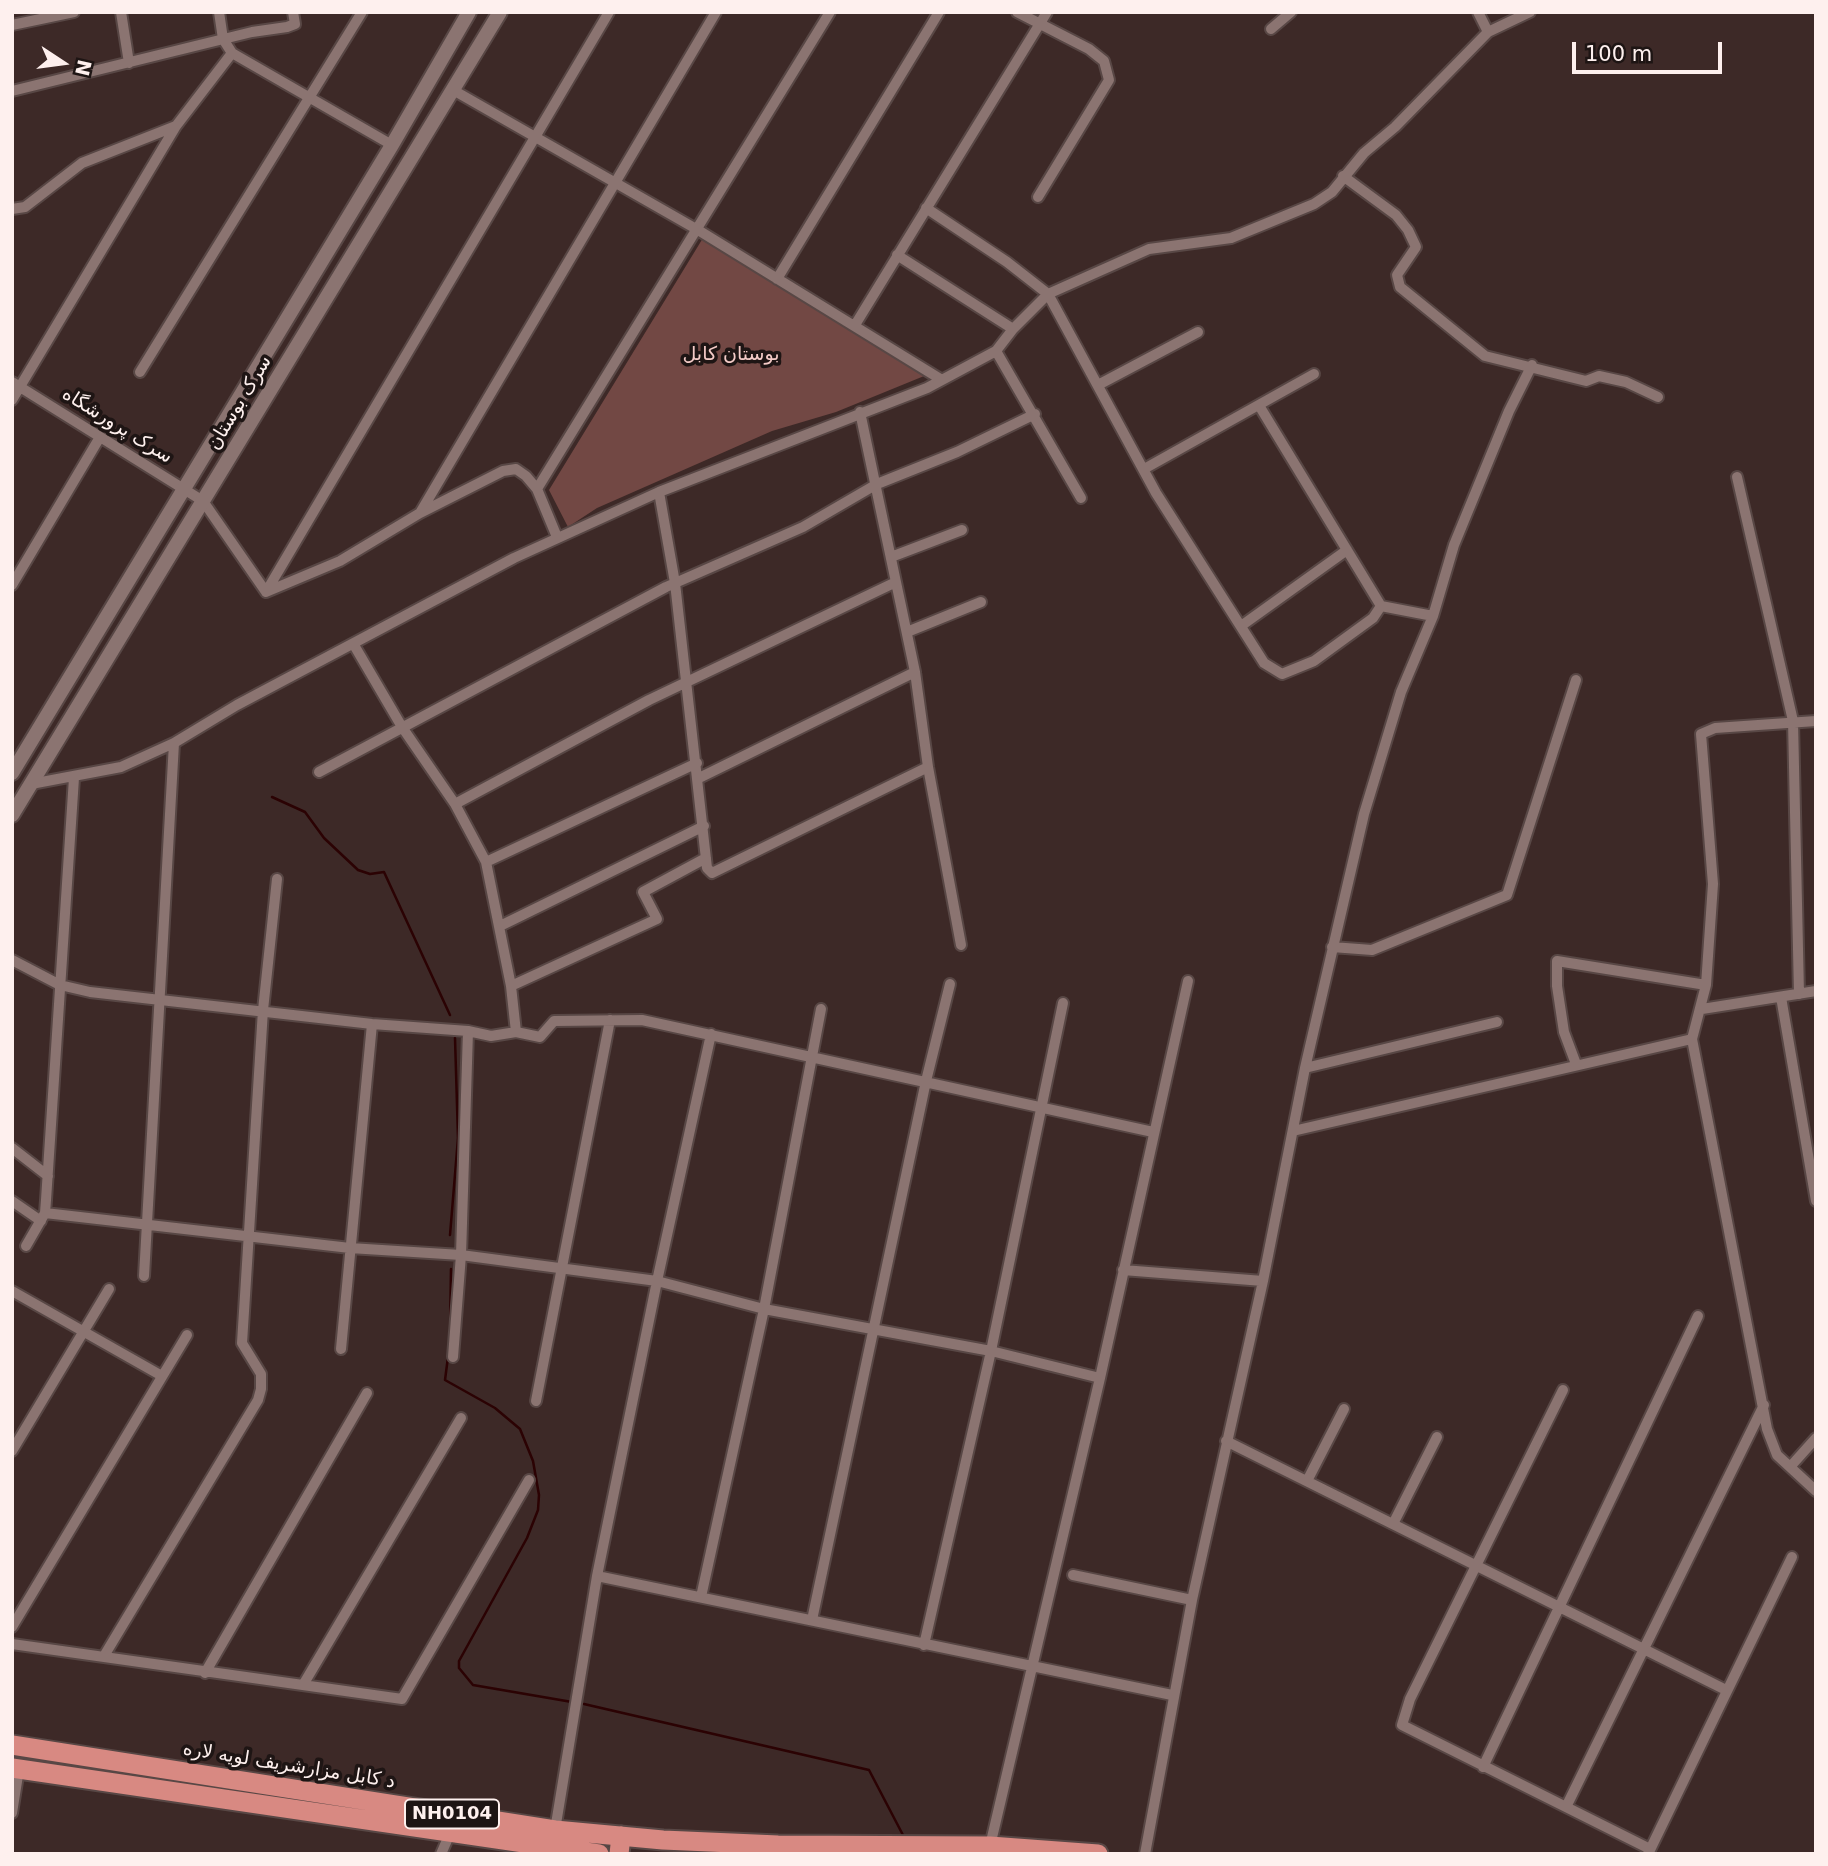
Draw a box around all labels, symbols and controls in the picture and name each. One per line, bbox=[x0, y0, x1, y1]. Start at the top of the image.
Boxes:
north arrow bbox=[28, 28, 98, 98]
scale bar bbox=[1576, 28, 1727, 72]
text: 100 m bbox=[1585, 42, 1652, 66]
text: N bbox=[71, 58, 96, 78]
park label: بوستان کابل bbox=[682, 344, 780, 366]
street label: سرک بوستان bbox=[203, 352, 277, 454]
street label: سرک پرورشگاه bbox=[58, 383, 176, 469]
street label: د کابل مزارشریف لویه لاره bbox=[181, 1738, 397, 1794]
road number: NH0104 bbox=[405, 1800, 499, 1828]

